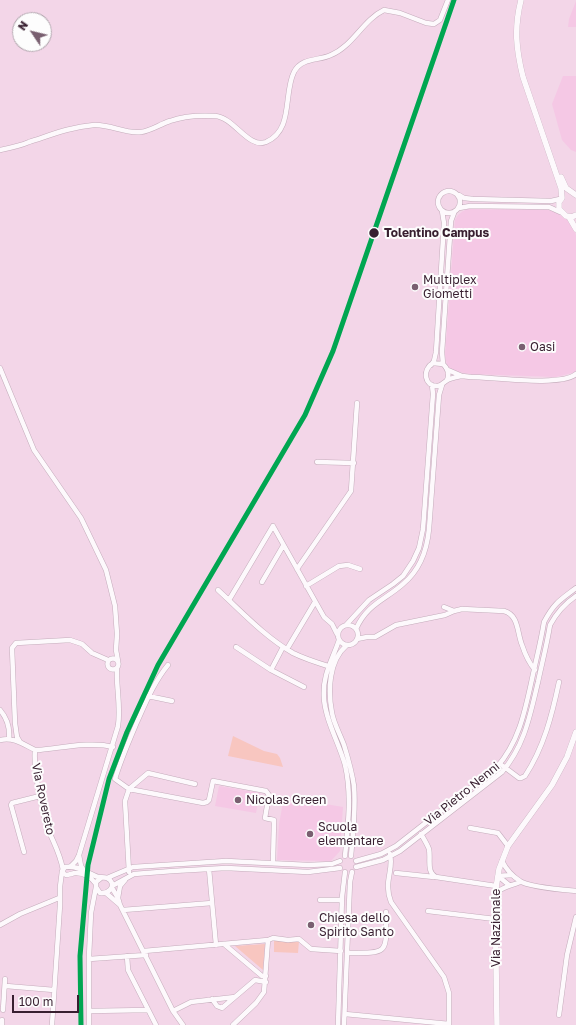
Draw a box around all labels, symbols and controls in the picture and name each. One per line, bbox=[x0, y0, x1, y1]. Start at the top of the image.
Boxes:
north arrow bbox=[12, 12, 52, 52]
text: N bbox=[15, 18, 30, 33]
marker: Tolentino Campus bbox=[367, 226, 381, 240]
place label: Tolentino Campus bbox=[384, 226, 489, 240]
place label: Multiplex Giometti bbox=[423, 273, 477, 301]
marker: Multiplex Giometti bbox=[410, 282, 420, 292]
place label: Oasi bbox=[530, 340, 555, 354]
marker: Oasi bbox=[517, 342, 527, 352]
street label: Via Pietro Nenni bbox=[421, 759, 503, 829]
street label: Via Rovereto bbox=[28, 762, 58, 836]
place label: Nicolas Green bbox=[246, 793, 326, 807]
marker: Nicolas Green bbox=[233, 795, 243, 805]
place label: Scuola elementare bbox=[318, 820, 384, 848]
marker: Scuola elementare bbox=[305, 829, 315, 839]
street label: Via Nazionale bbox=[489, 889, 503, 967]
place label: Chiesa dello Spirito Santo bbox=[319, 911, 394, 939]
marker: Chiesa dello Spirito Santo bbox=[306, 920, 316, 930]
scale bar bbox=[14, 987, 81, 1013]
text: 100 m bbox=[19, 994, 53, 1009]

